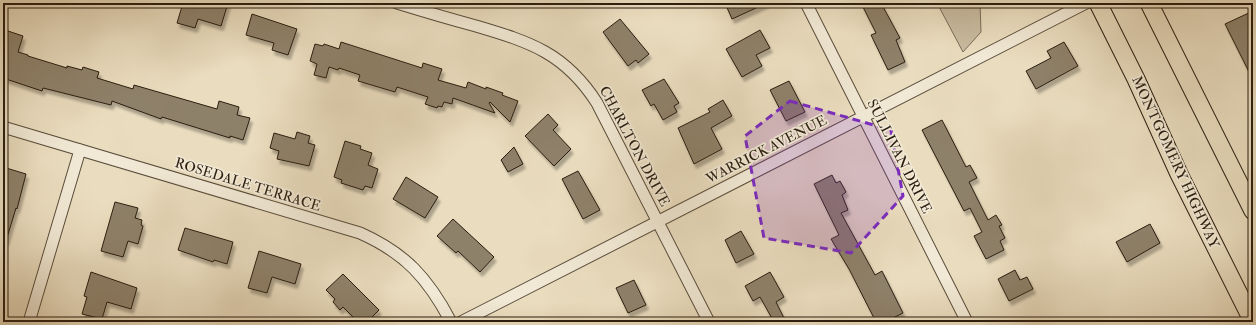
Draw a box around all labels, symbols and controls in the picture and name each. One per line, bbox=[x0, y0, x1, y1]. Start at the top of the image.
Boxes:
street label: MONTGOMERY HIGHWAY bbox=[1128, 73, 1223, 251]
street label: CHARLTON DRIVE bbox=[596, 83, 673, 209]
street label: SULLIVAN DRIVE bbox=[863, 96, 936, 216]
street label: WARRICK AVENUE bbox=[702, 112, 829, 188]
street label: ROSEDALE TERRACE bbox=[173, 154, 323, 215]

